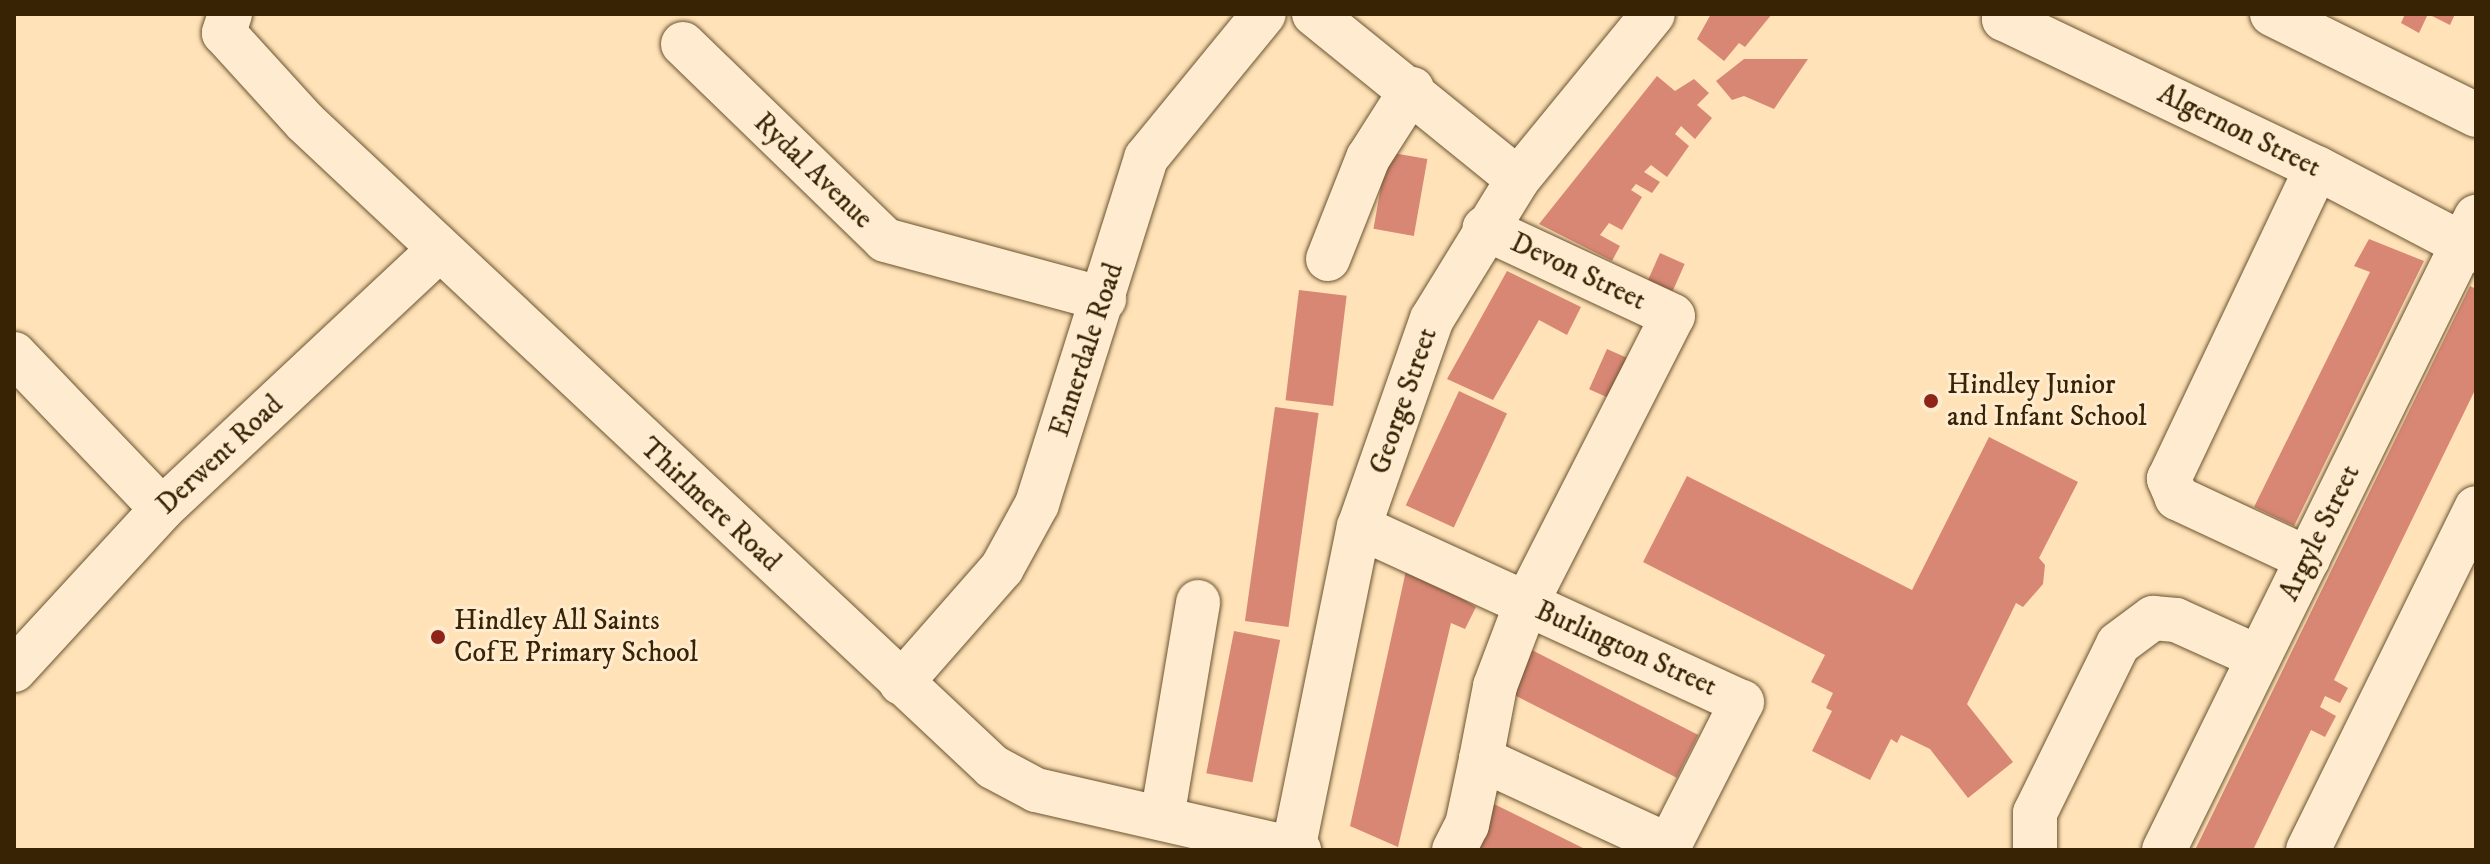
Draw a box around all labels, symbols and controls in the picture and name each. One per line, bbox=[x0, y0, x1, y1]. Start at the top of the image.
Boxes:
street label: Algernon Street bbox=[2152, 77, 2326, 185]
street label: Rydal Avenue bbox=[747, 106, 879, 236]
street label: Devon Street bbox=[1505, 226, 1651, 318]
street label: Ennerdale Road bbox=[1043, 259, 1131, 441]
street label: George Street bbox=[1363, 323, 1445, 479]
place label: Hindley Junior and Infant School bbox=[1947, 368, 2147, 434]
street label: Derwent Road bbox=[150, 388, 290, 522]
marker: Hindley Junior and Infant School bbox=[1922, 392, 1940, 410]
street label: Thirlmere Road bbox=[633, 431, 787, 579]
street label: Argyle Street bbox=[2273, 460, 2367, 606]
street label: Burlington Street bbox=[1530, 594, 1722, 704]
place label: Hindley All Saints CofE Primary School bbox=[454, 604, 698, 670]
marker: Hindley All Saints CofE Primary School bbox=[429, 628, 447, 646]

